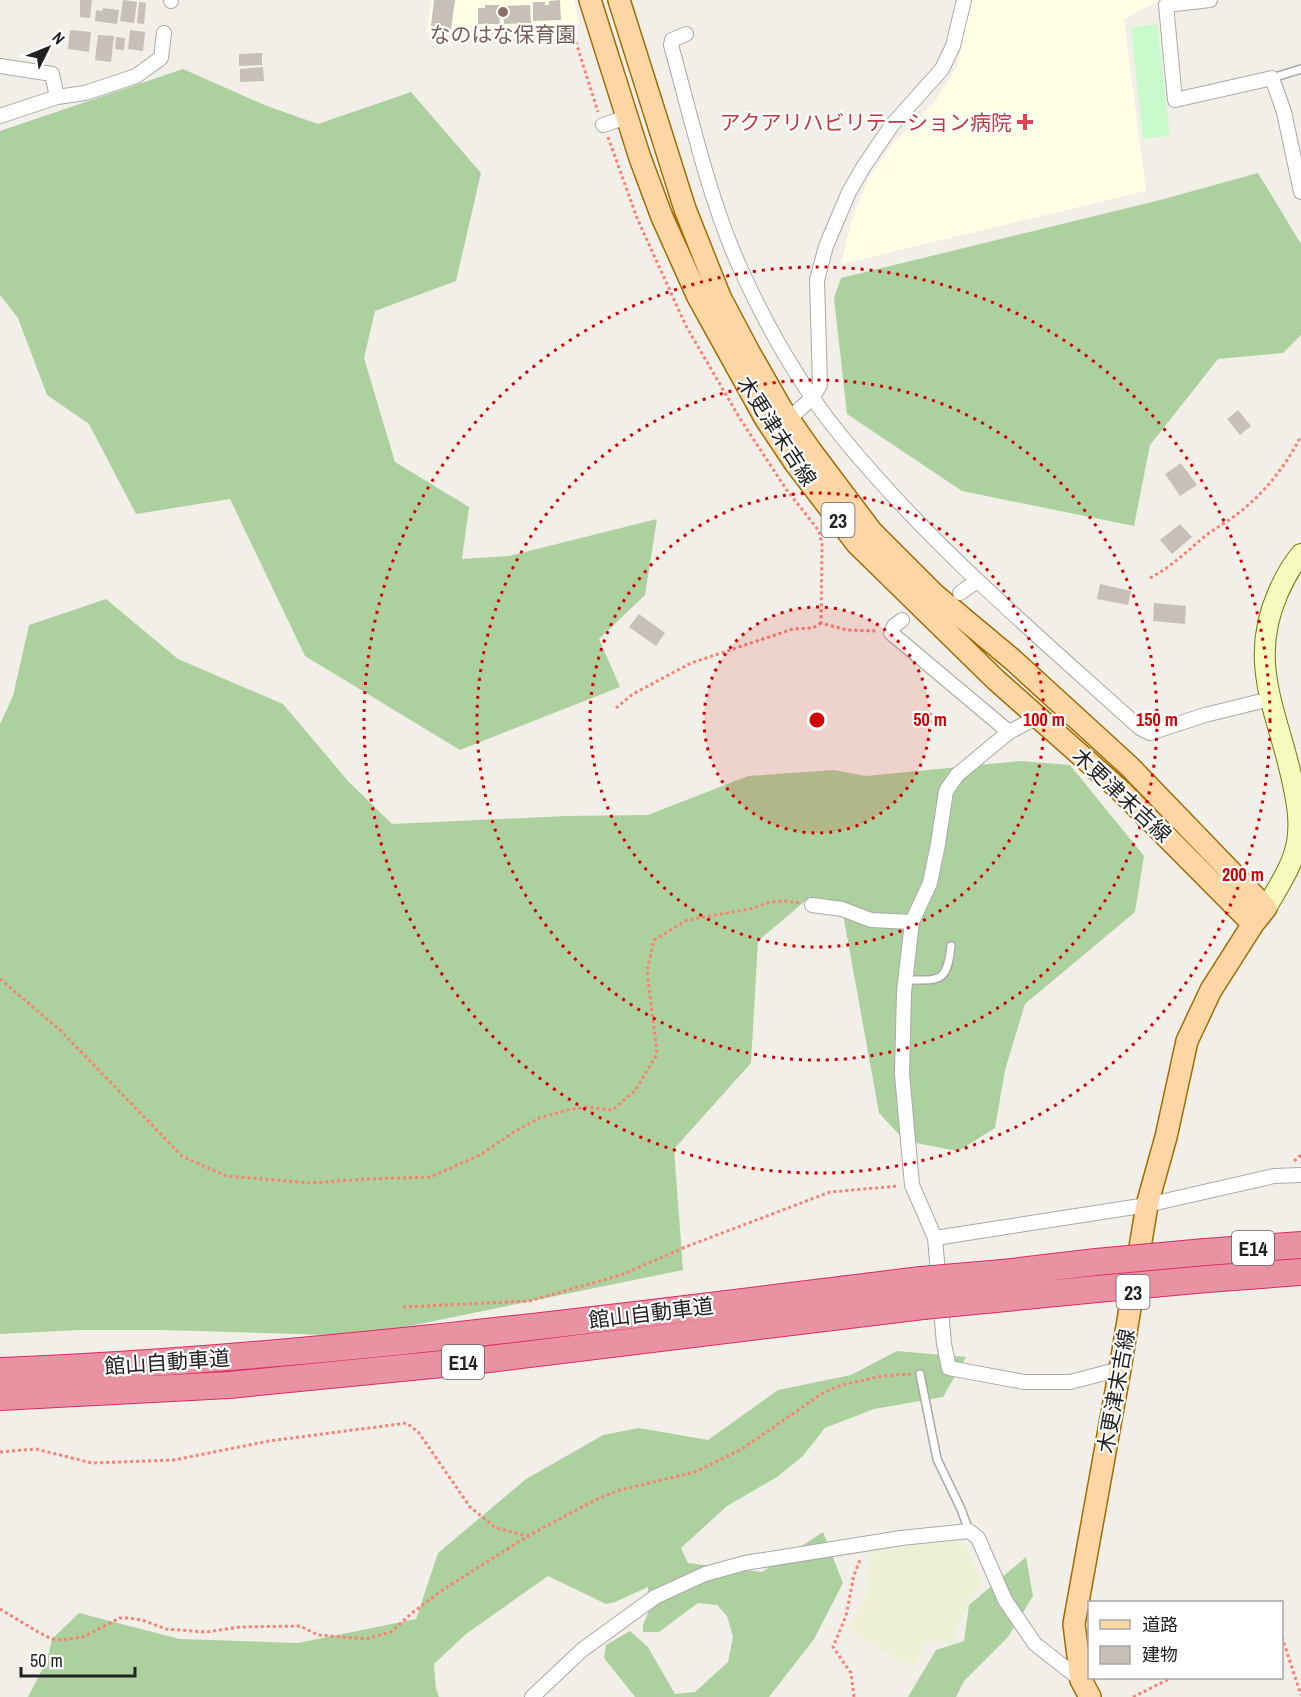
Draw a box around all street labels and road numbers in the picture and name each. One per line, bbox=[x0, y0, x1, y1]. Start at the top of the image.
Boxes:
street label: 木更津末吉線 bbox=[731, 370, 823, 492]
road number: 23 bbox=[822, 503, 854, 537]
street label: 木更津末吉線 bbox=[1066, 741, 1178, 849]
road number: E14 bbox=[1232, 1231, 1274, 1265]
road number: 23 bbox=[1116, 1275, 1150, 1309]
street label: 館山自動車道 bbox=[587, 1291, 715, 1335]
street label: 木更津末吉線 bbox=[1091, 1326, 1141, 1456]
street label: 館山自動車道 bbox=[103, 1343, 231, 1381]
road number: E14 bbox=[442, 1345, 484, 1379]

